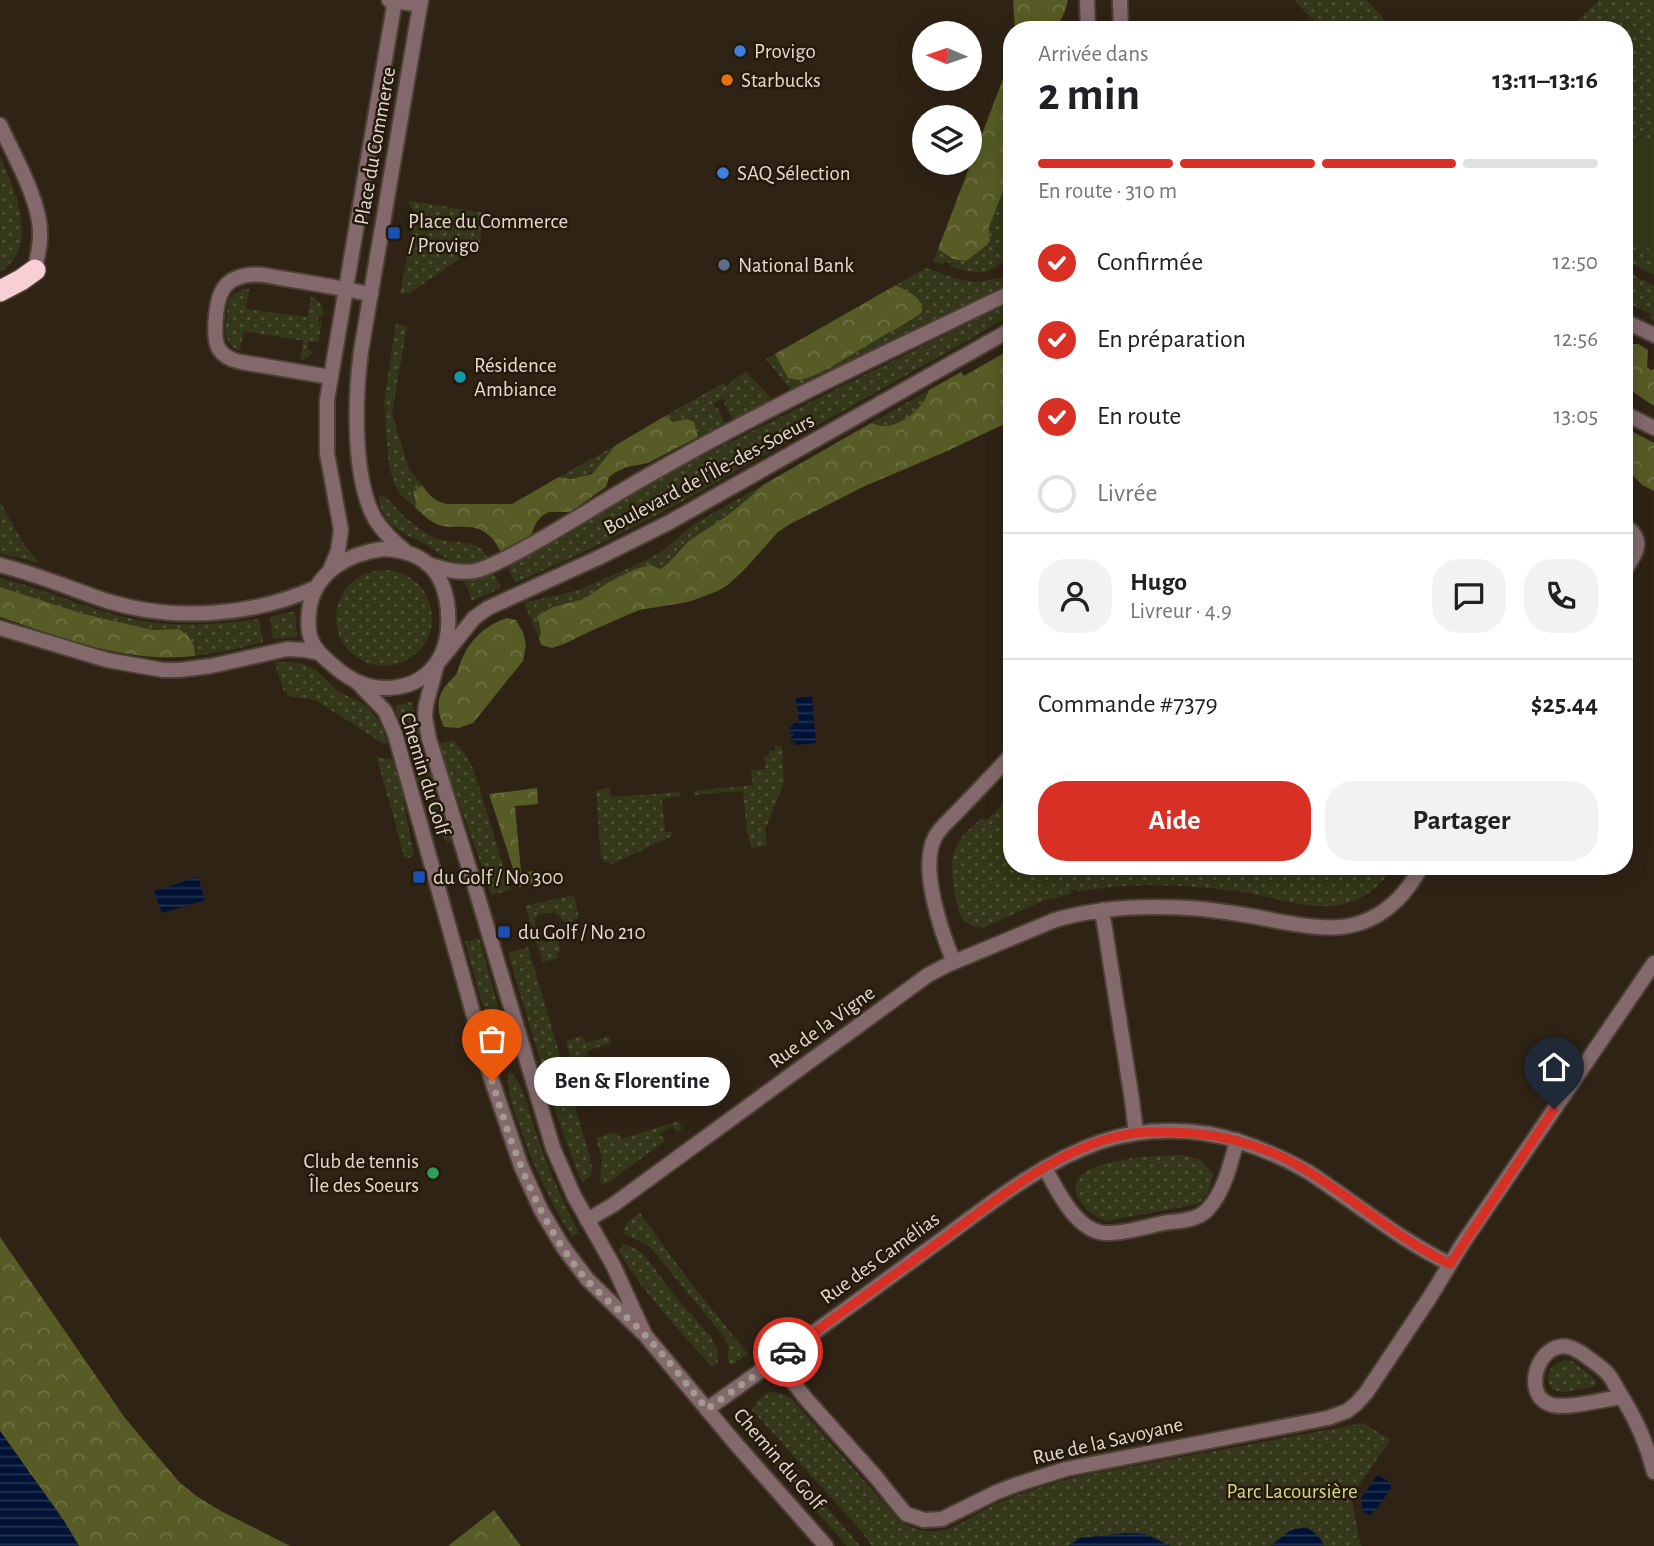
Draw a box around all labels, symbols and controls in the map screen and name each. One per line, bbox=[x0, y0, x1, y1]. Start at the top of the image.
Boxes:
north arrow bbox=[912, 21, 982, 91]
map controls bbox=[912, 21, 982, 175]
place label: Provigo bbox=[754, 41, 816, 62]
marker: Provigo bbox=[732, 43, 748, 59]
text: Arrivée dans bbox=[1038, 43, 1149, 66]
street label: Place du Commerce bbox=[351, 65, 399, 227]
text: 13:11–13:16 bbox=[1492, 67, 1598, 93]
place label: Starbucks bbox=[741, 70, 821, 91]
marker: Starbucks bbox=[719, 72, 735, 88]
text: 2 min bbox=[1038, 72, 1140, 118]
button: layers bbox=[912, 105, 982, 175]
place label: SAQ Sélection bbox=[737, 163, 850, 184]
marker: SAQ Sélection bbox=[715, 165, 731, 181]
text: En route · 310 m bbox=[1038, 180, 1177, 203]
place label: Place du Commerce / Provigo bbox=[408, 211, 568, 256]
marker: Place du Commerce / Provigo bbox=[386, 225, 402, 241]
icon: check bbox=[1038, 244, 1076, 282]
text: Confirmée bbox=[1097, 249, 1203, 275]
text: 12:50 bbox=[1553, 251, 1598, 274]
place label: National Bank bbox=[738, 255, 854, 276]
marker: National Bank bbox=[716, 257, 732, 273]
icon: check bbox=[1038, 321, 1076, 359]
text: En préparation bbox=[1097, 326, 1246, 352]
text: 12:56 bbox=[1554, 328, 1598, 351]
place label: Résidence Ambiance bbox=[474, 355, 557, 400]
marker: Résidence Ambiance bbox=[452, 369, 468, 385]
icon: check bbox=[1038, 398, 1076, 436]
text: En route bbox=[1097, 403, 1181, 429]
text: 13:05 bbox=[1554, 405, 1598, 428]
street label: Boulevard de l'Île-des-Soeurs bbox=[599, 408, 818, 538]
text: Livrée bbox=[1097, 480, 1157, 506]
button: person bbox=[1038, 559, 1112, 633]
button: chat bbox=[1432, 559, 1506, 633]
button: phone bbox=[1524, 559, 1598, 633]
text: Hugo bbox=[1130, 569, 1187, 595]
text: Livreur · 4.9 bbox=[1130, 600, 1232, 623]
text: Commande #7379 bbox=[1038, 691, 1218, 717]
text: $25.44 bbox=[1531, 691, 1598, 717]
street label: Chemin du Golf bbox=[396, 710, 454, 839]
button: Aide bbox=[1038, 781, 1311, 861]
button: Partager bbox=[1325, 781, 1598, 861]
place label: du Golf / No 300 bbox=[433, 867, 564, 888]
marker: du Golf / No 300 bbox=[411, 869, 427, 885]
place label: du Golf / No 210 bbox=[518, 922, 646, 943]
marker: du Golf / No 210 bbox=[496, 924, 512, 940]
street label: Rue de la Vigne bbox=[765, 982, 879, 1072]
pin bbox=[462, 1009, 522, 1081]
icon: bag bbox=[473, 1020, 511, 1058]
pin bbox=[1524, 1037, 1584, 1109]
icon: home bbox=[1535, 1048, 1573, 1086]
callout: Ben & Florentine bbox=[534, 1056, 730, 1106]
text: Ben & Florentine bbox=[554, 1070, 710, 1093]
place label: Club de tennis Île des Soeurs bbox=[304, 1151, 419, 1196]
marker: Club de tennis Île des Soeurs bbox=[425, 1165, 441, 1181]
street label: Rue des Camélias bbox=[817, 1208, 943, 1308]
courier bbox=[753, 1317, 823, 1387]
icon: car bbox=[769, 1333, 807, 1371]
street label: Chemin du Golf bbox=[729, 1404, 830, 1515]
street label: Rue de la Savoyane bbox=[1031, 1413, 1185, 1469]
park label: Parc Lacoursière bbox=[1226, 1481, 1358, 1502]

